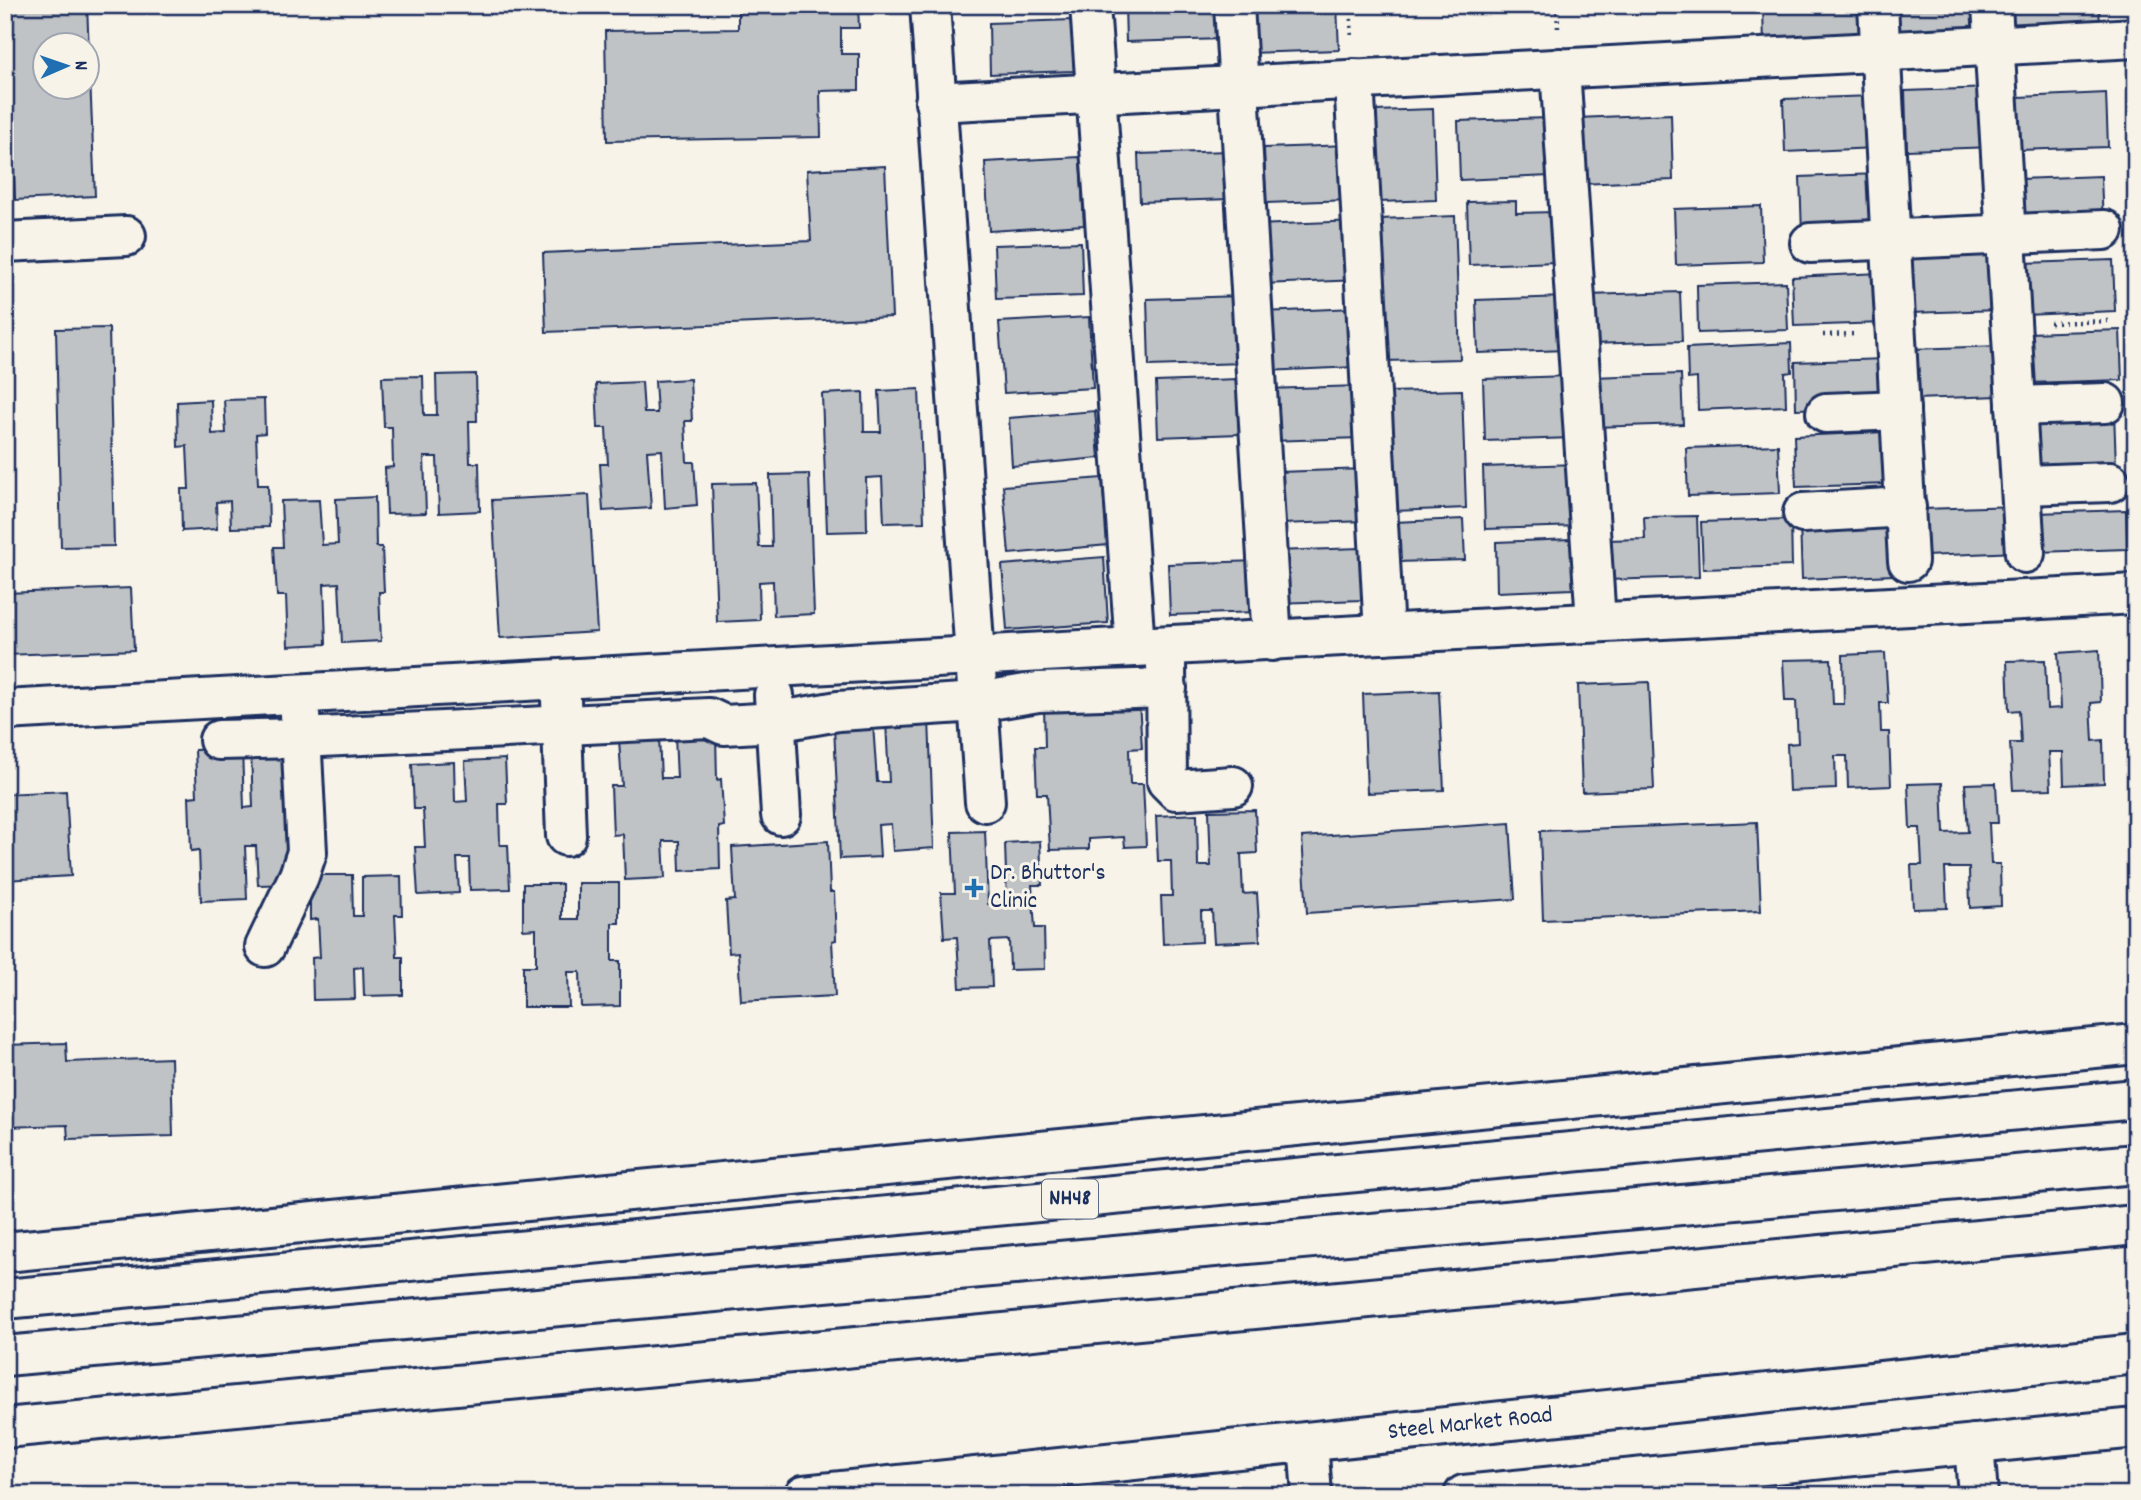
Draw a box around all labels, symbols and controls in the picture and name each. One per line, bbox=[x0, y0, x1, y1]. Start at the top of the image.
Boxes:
north arrow bbox=[32, 32, 102, 102]
text: N bbox=[66, 60, 93, 71]
place label: Dr. Bhuttor's Clinic bbox=[990, 857, 1106, 919]
marker: Dr. Bhuttor's Clinic bbox=[964, 878, 984, 898]
road number: NH48 bbox=[1042, 1180, 1098, 1218]
street label: Steel Market Road bbox=[1386, 1399, 1554, 1450]

